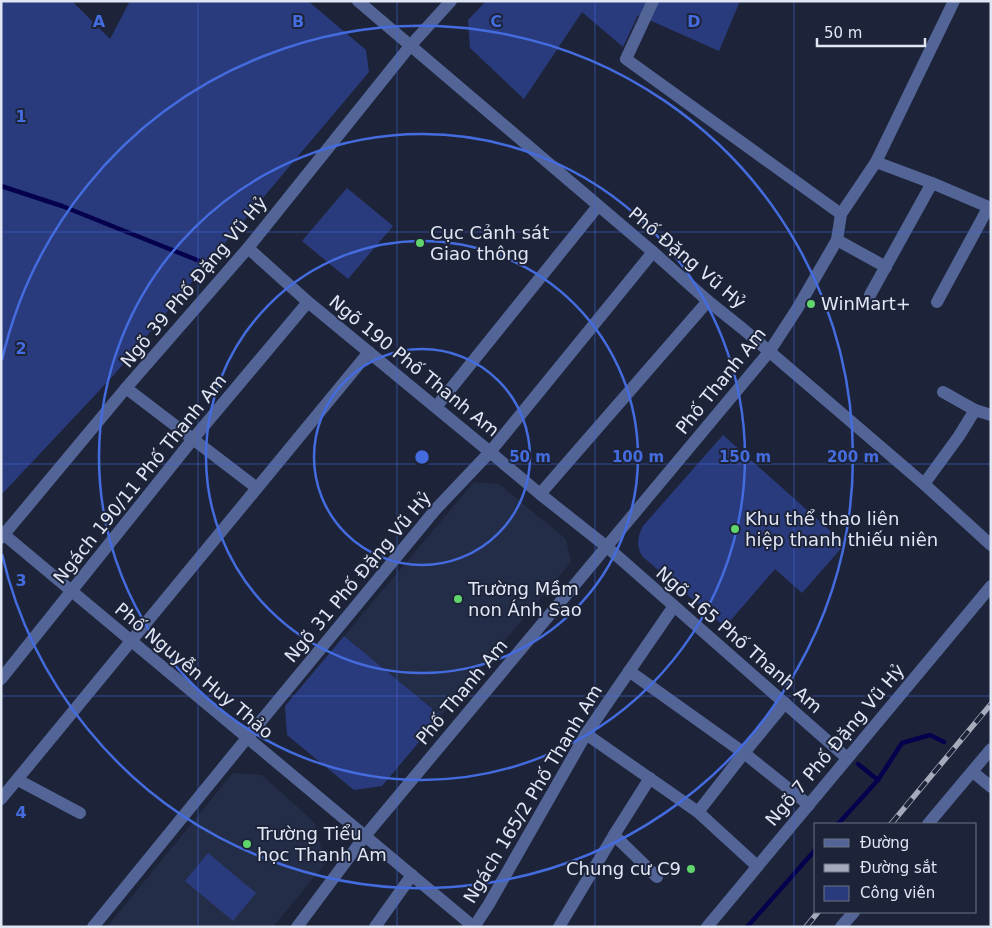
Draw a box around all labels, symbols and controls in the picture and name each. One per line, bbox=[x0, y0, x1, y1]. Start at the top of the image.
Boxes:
text: A bbox=[93, 12, 106, 31]
text: B bbox=[292, 12, 304, 31]
text: C bbox=[490, 12, 502, 31]
text: D bbox=[687, 12, 701, 31]
scale bar bbox=[817, 15, 924, 47]
text: 50 m bbox=[824, 24, 862, 42]
text: 1 bbox=[15, 107, 27, 126]
street label: Ngõ 39 Phố Đặng Vũ Hỷ bbox=[116, 192, 271, 371]
street label: Phố Đặng Vũ Hỷ bbox=[625, 203, 750, 313]
place label: Cục Cảnh sát Giao thông bbox=[430, 222, 549, 264]
marker: Cục Cảnh sát Giao thông bbox=[414, 237, 426, 249]
street label: Ngõ 190 Phố Thanh Am bbox=[325, 291, 504, 441]
place label: WinMart+ bbox=[821, 293, 911, 314]
marker: WinMart+ bbox=[805, 298, 817, 310]
street label: Phố Thanh Am bbox=[671, 323, 770, 438]
text: 2 bbox=[15, 339, 27, 358]
street label: Ngách 190/11 Phố Thanh Am bbox=[49, 370, 230, 587]
centre of rings bbox=[413, 448, 431, 466]
text: 50 m bbox=[509, 448, 551, 466]
text: 100 m bbox=[612, 448, 664, 466]
text: 150 m bbox=[719, 448, 771, 466]
text: 200 m bbox=[827, 448, 879, 466]
street label: Ngõ 31 Phố Đặng Vũ Hỷ bbox=[280, 487, 435, 666]
place label: Khu thể thao liên hiệp thanh thiếu niên bbox=[745, 508, 938, 550]
marker: Khu thể thao liên hiệp thanh thiếu niên bbox=[729, 523, 741, 535]
street label: Ngõ 165 Phố Thanh Am bbox=[652, 562, 826, 717]
text: 3 bbox=[15, 571, 27, 590]
place label: Trường Mầm non Ánh Sao bbox=[467, 578, 582, 620]
marker: Trường Mầm non Ánh Sao bbox=[452, 593, 464, 605]
street label: Phố Nguyễn Huy Thảo bbox=[111, 598, 278, 743]
street label: Phố Thanh Am bbox=[412, 635, 512, 749]
street label: Ngõ 7 Phố Đặng Vũ Hỷ bbox=[761, 659, 909, 830]
street label: Ngách 165/2 Phố Thanh Am bbox=[459, 681, 606, 907]
text: 4 bbox=[15, 803, 27, 822]
place label: Trường Tiểu học Thanh Am bbox=[256, 823, 387, 865]
legend bbox=[814, 823, 977, 913]
text: Đường bbox=[860, 834, 909, 852]
marker: Trường Tiểu học Thanh Am bbox=[241, 838, 253, 850]
place label: Chung cư C9 bbox=[566, 858, 681, 879]
text: Đường sắt bbox=[860, 859, 937, 877]
marker: Chung cư C9 bbox=[685, 863, 697, 875]
text: Công viên bbox=[860, 884, 935, 902]

